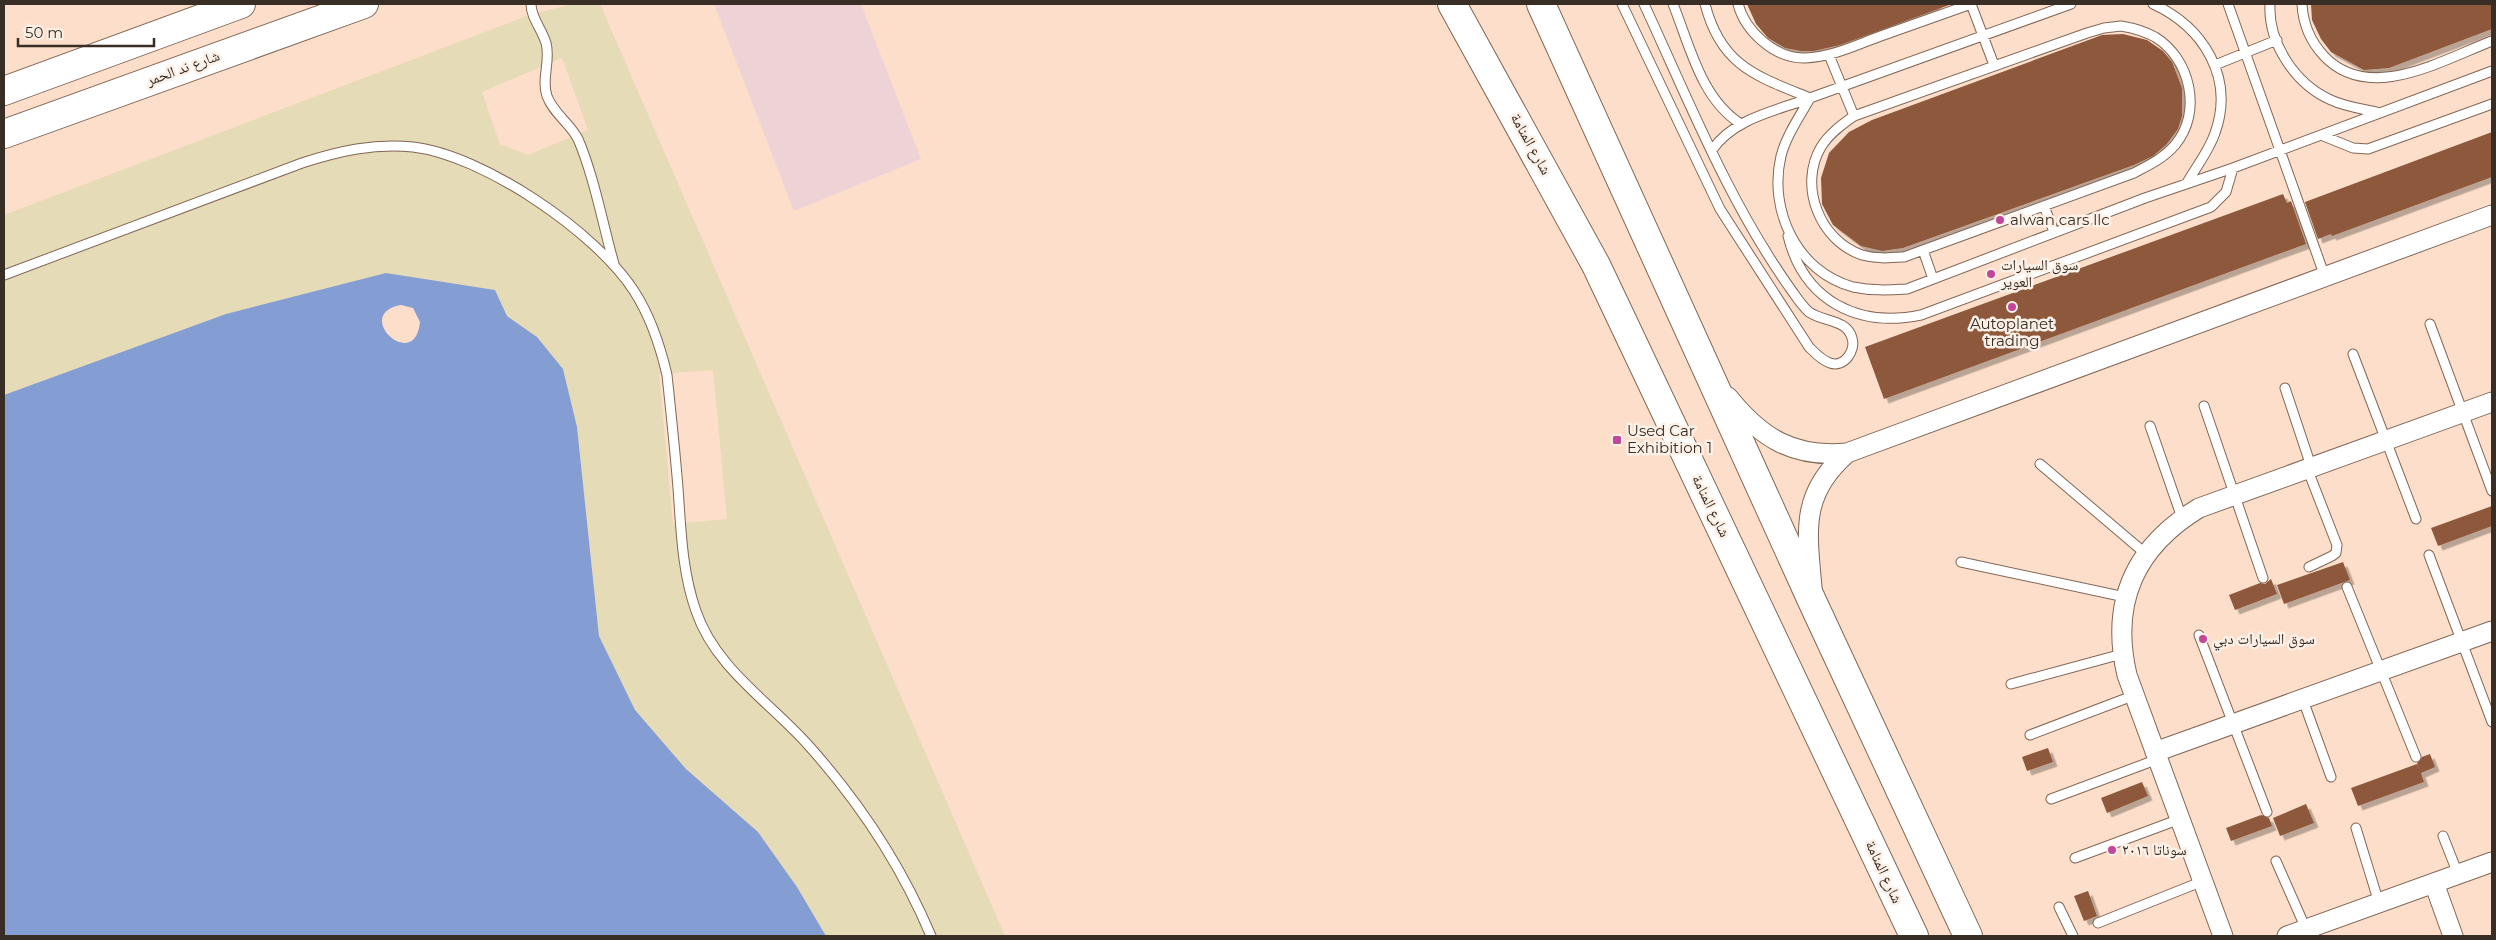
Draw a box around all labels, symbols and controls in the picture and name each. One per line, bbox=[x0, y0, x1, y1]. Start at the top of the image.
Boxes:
scale bar bbox=[18, 15, 154, 47]
text: 50 m bbox=[25, 23, 63, 42]
street label: شارع ند الحمر bbox=[143, 45, 223, 91]
street label: شارع المنامة bbox=[1506, 110, 1556, 178]
place label: alwan cars llc bbox=[2010, 210, 2110, 229]
marker: alwan cars llc bbox=[1994, 214, 2006, 226]
place label: سوق السيارات العوير bbox=[2000, 255, 2078, 291]
marker: سوق السيارات العوير bbox=[1985, 268, 1997, 280]
marker: Autoplanet trading bbox=[2006, 301, 2018, 313]
place label: Autoplanet trading bbox=[1970, 314, 2054, 350]
place label: Used Car Exhibition 1 bbox=[1627, 421, 1712, 457]
marker: Used Car Exhibition 1 bbox=[1611, 434, 1623, 446]
street label: شارع المنامة bbox=[1687, 471, 1735, 541]
place label: سوق السيارات دبي bbox=[2213, 629, 2315, 651]
marker: سوق السيارات دبي bbox=[2197, 633, 2209, 645]
street label: شارع المنامة bbox=[1861, 837, 1907, 907]
place label: سوناتا ٢٠١٦ bbox=[2122, 840, 2187, 859]
marker: سوناتا ٢٠١٦ bbox=[2106, 844, 2118, 856]

